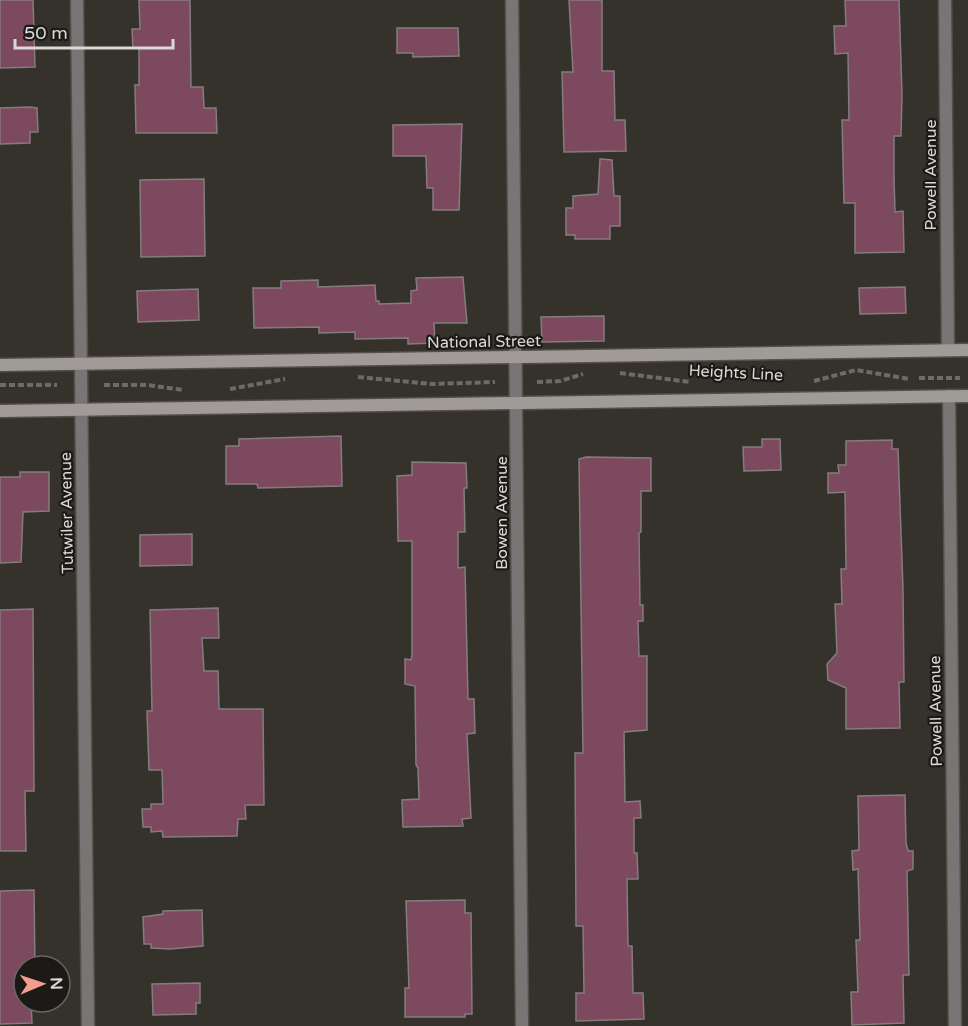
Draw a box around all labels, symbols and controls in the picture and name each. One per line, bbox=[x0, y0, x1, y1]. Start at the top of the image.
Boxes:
scale bar bbox=[15, 12, 172, 50]
text: 50 m bbox=[24, 22, 68, 44]
street label: Powell Avenue bbox=[921, 119, 941, 231]
street label: National Street bbox=[427, 331, 541, 353]
street label: Heights Line bbox=[688, 361, 784, 385]
street label: Tutwiler Avenue bbox=[56, 452, 78, 574]
street label: Bowen Avenue bbox=[492, 456, 512, 570]
street label: Powell Avenue bbox=[925, 655, 947, 767]
north arrow bbox=[12, 954, 72, 1014]
text: N bbox=[46, 977, 66, 990]

